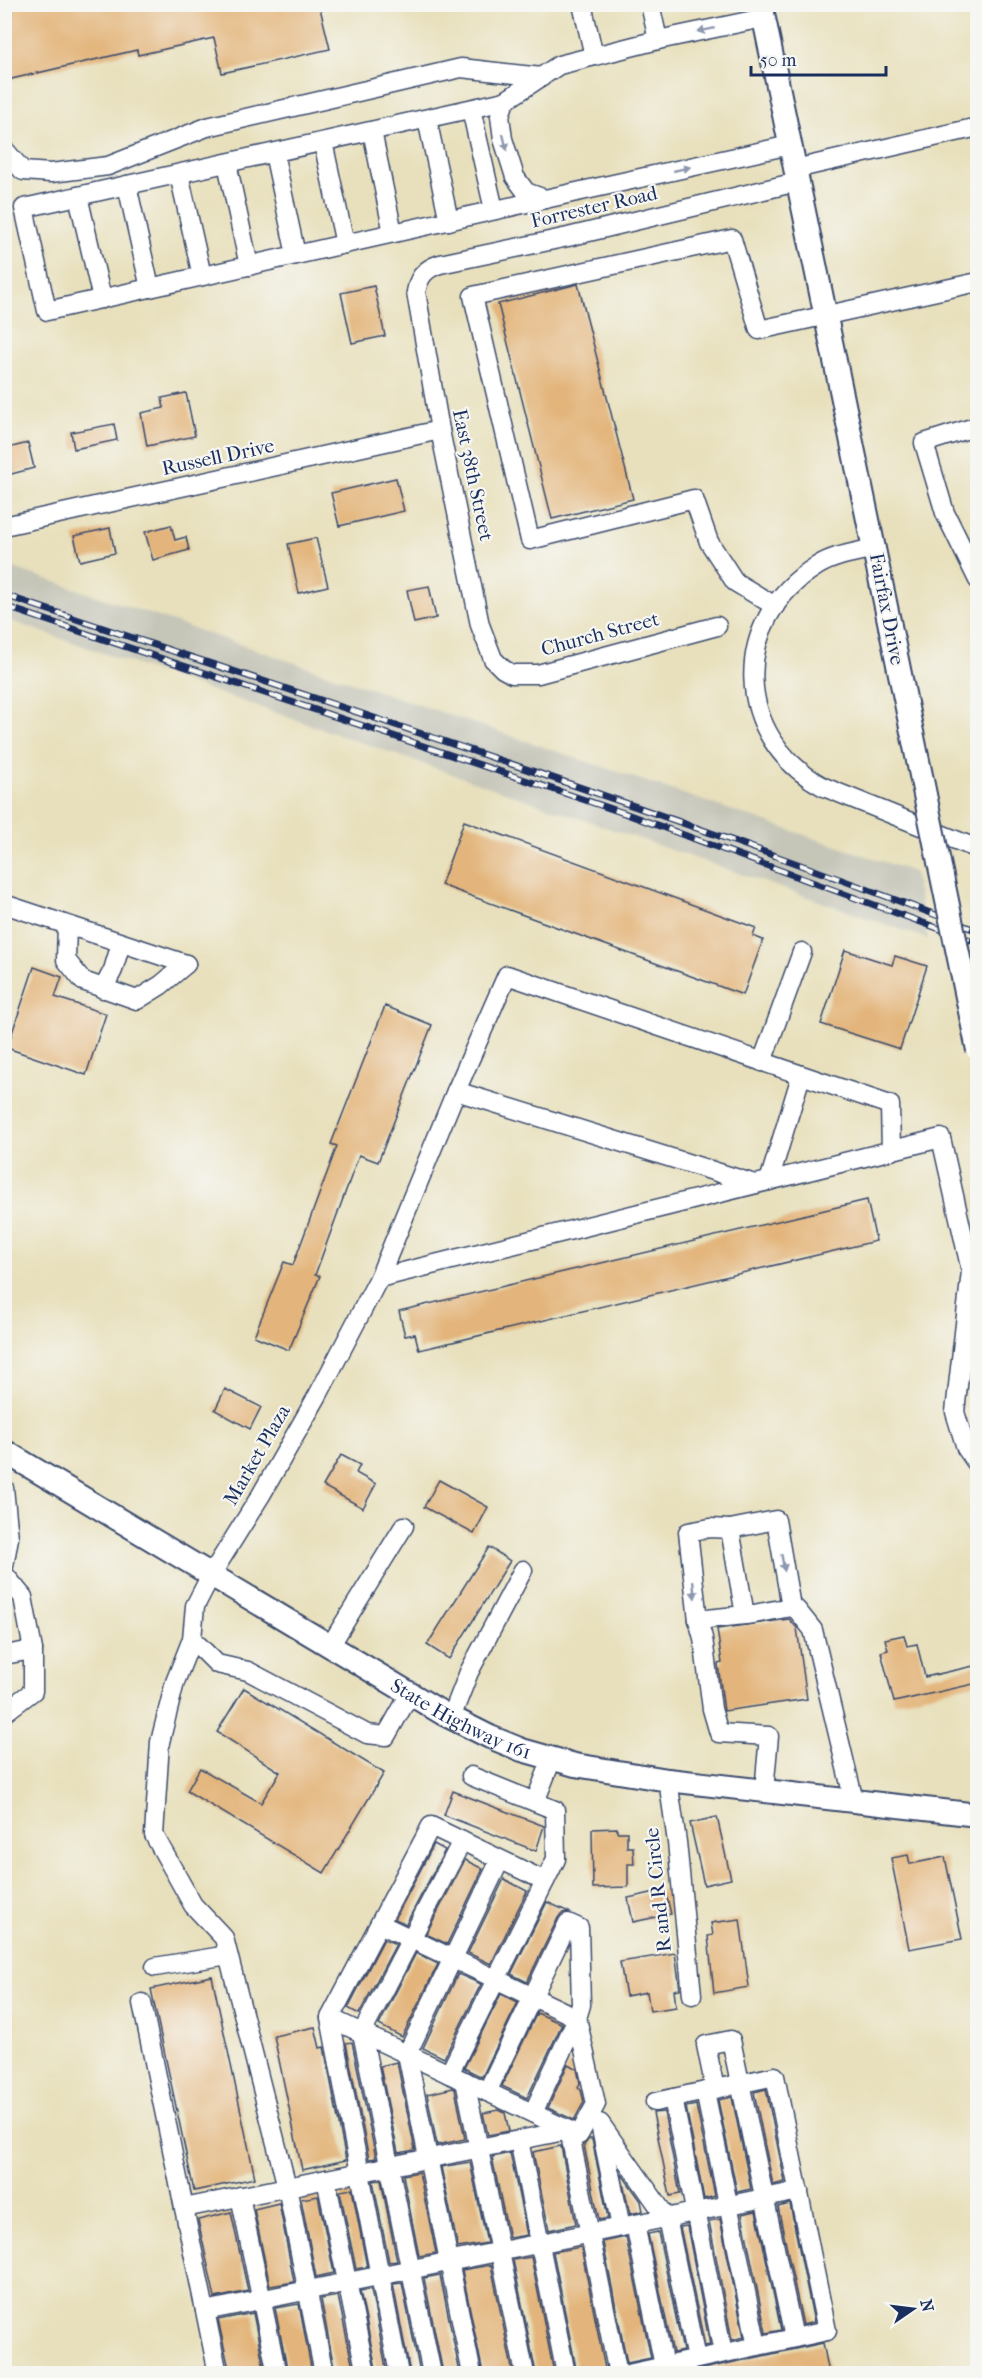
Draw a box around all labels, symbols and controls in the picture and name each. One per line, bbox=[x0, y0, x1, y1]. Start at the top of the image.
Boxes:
one-way arrow bbox=[696, 26, 715, 35]
scale bar bbox=[751, 39, 886, 77]
text: 50 m bbox=[760, 50, 797, 71]
one-way arrow bbox=[500, 133, 510, 151]
one-way arrow bbox=[673, 164, 691, 174]
street label: Forrester Road bbox=[528, 181, 661, 233]
street label: East 38th Street bbox=[448, 407, 498, 543]
street label: Russell Drive bbox=[160, 434, 276, 480]
street label: Fairfax Drive bbox=[865, 551, 909, 667]
street label: Church Street bbox=[538, 607, 662, 661]
street label: Market Plaza bbox=[219, 1400, 295, 1509]
one-way arrow bbox=[779, 1554, 788, 1573]
one-way arrow bbox=[689, 1580, 699, 1599]
street label: State Highway 161 bbox=[387, 1673, 534, 1763]
street label: R and R Circle bbox=[640, 1826, 676, 1953]
north arrow bbox=[883, 2279, 943, 2339]
text: N bbox=[916, 2297, 938, 2315]

